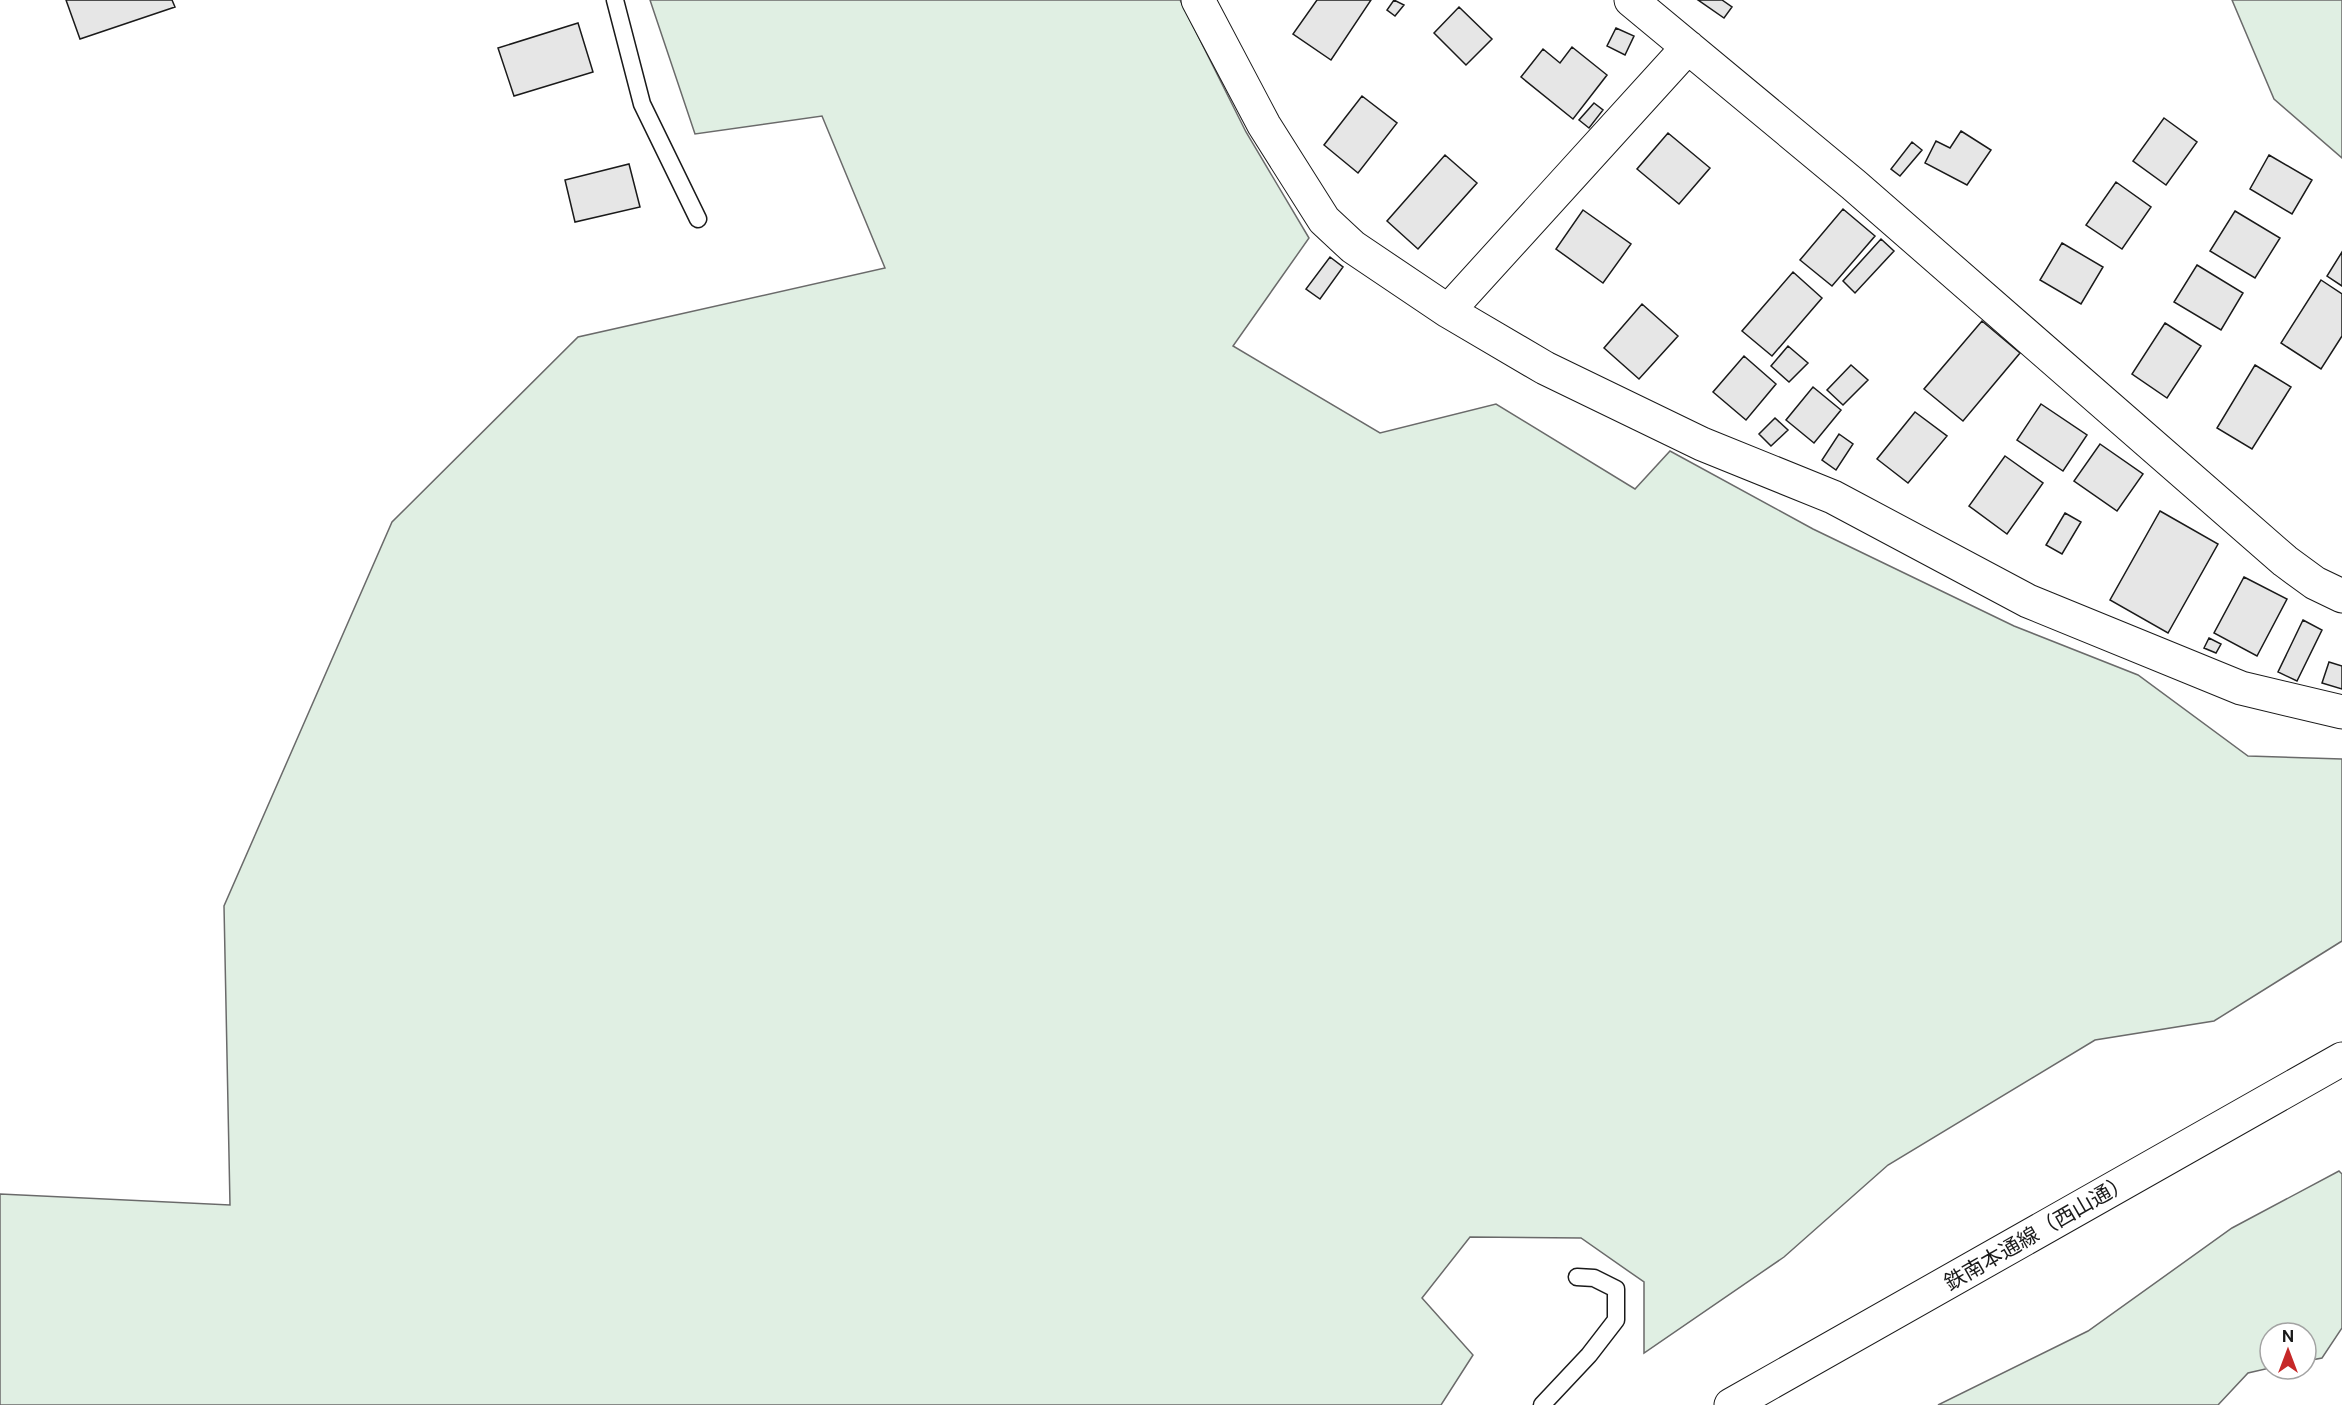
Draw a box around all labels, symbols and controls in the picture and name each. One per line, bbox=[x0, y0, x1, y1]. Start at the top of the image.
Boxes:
street label: 鉄南本通線（西山通） bbox=[1940, 1169, 2134, 1295]
north arrow bbox=[2258, 1321, 2318, 1381]
text: N bbox=[2282, 1327, 2294, 1346]

